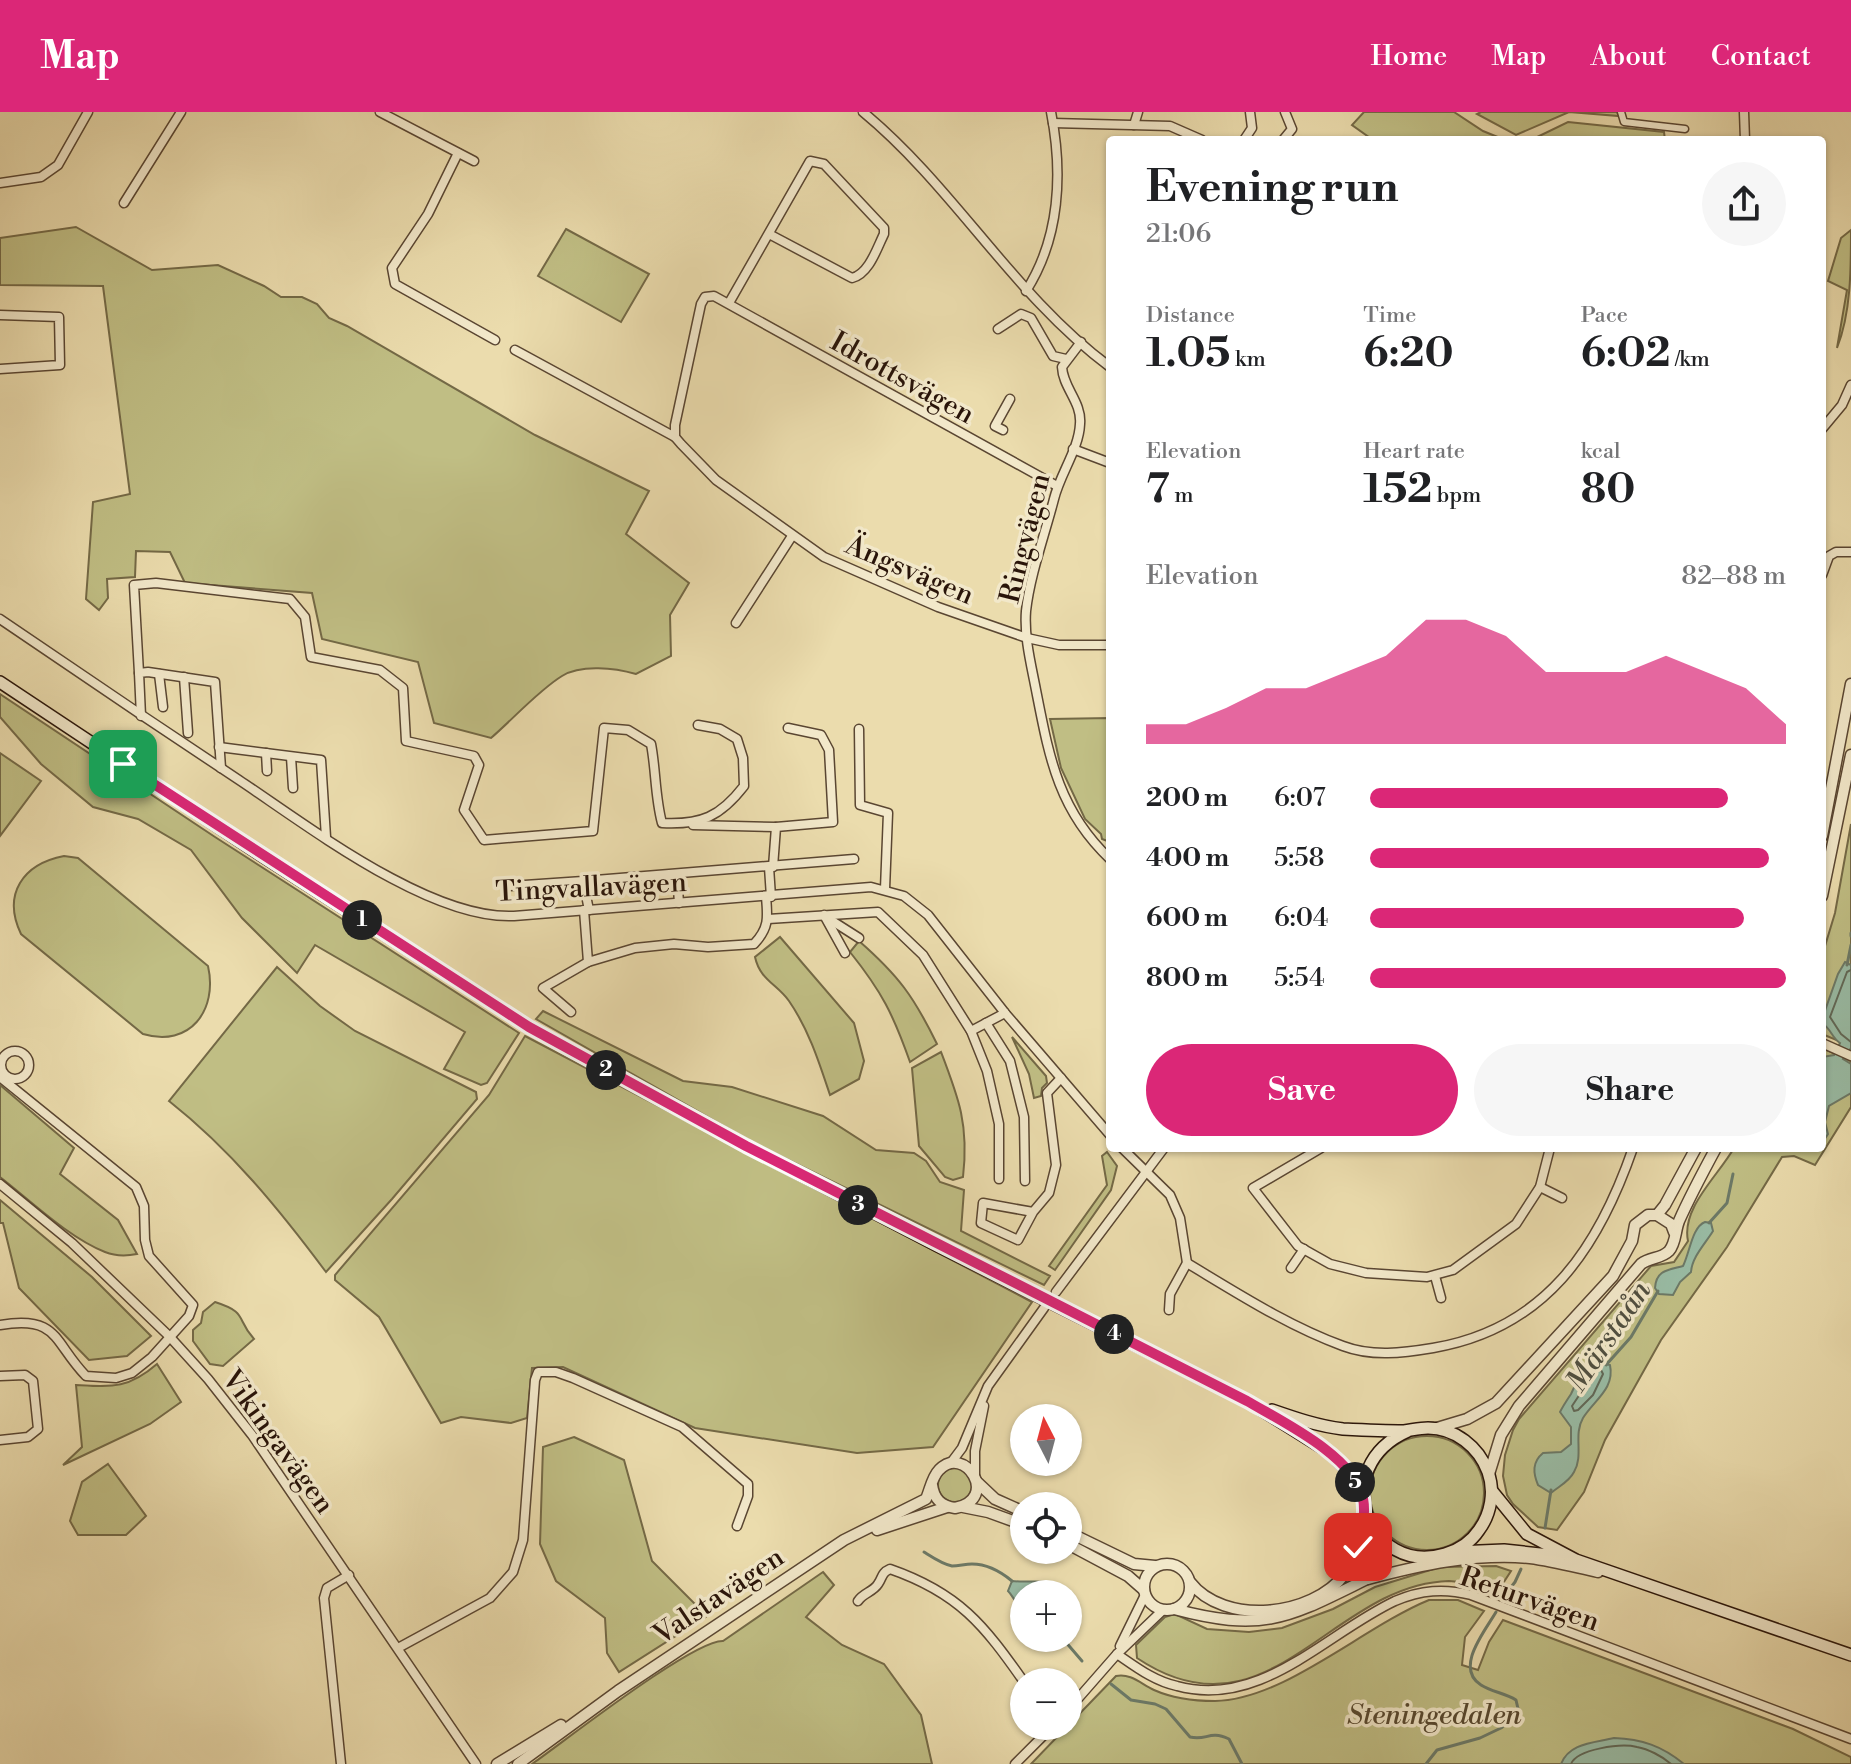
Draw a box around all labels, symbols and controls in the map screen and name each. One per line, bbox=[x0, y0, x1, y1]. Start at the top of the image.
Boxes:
text: Map bbox=[40, 33, 120, 80]
text: Home bbox=[1371, 39, 1447, 74]
text: Map bbox=[1491, 39, 1546, 74]
text: About bbox=[1590, 39, 1667, 74]
text: Contact bbox=[1711, 39, 1811, 74]
text: Evening run bbox=[1146, 160, 1399, 215]
button: share bbox=[1702, 162, 1786, 246]
text: 21:06 bbox=[1146, 218, 1211, 250]
text: Distance bbox=[1146, 302, 1235, 329]
text: Time bbox=[1363, 302, 1416, 329]
text: Pace bbox=[1581, 302, 1628, 329]
street label: Idrottsvägen bbox=[824, 324, 981, 432]
text: 1.05 bbox=[1146, 329, 1230, 379]
text: 6:20 bbox=[1363, 329, 1454, 379]
text: 6:02 bbox=[1581, 329, 1670, 379]
text: km bbox=[1230, 346, 1266, 373]
text: /km bbox=[1670, 346, 1710, 373]
text: Elevation bbox=[1146, 438, 1241, 465]
text: Heart rate bbox=[1363, 438, 1465, 465]
text: kcal bbox=[1581, 438, 1621, 465]
text: 7 bbox=[1146, 465, 1170, 515]
text: 152 bbox=[1363, 465, 1432, 515]
text: 80 bbox=[1581, 465, 1635, 515]
street label: Ringvägen bbox=[992, 469, 1059, 607]
text: m bbox=[1170, 482, 1193, 509]
text: bpm bbox=[1432, 482, 1481, 509]
street label: Ängsvägen bbox=[839, 526, 980, 613]
text: Elevation bbox=[1146, 560, 1259, 592]
text: 82–88 m bbox=[1681, 560, 1786, 592]
pin bbox=[89, 730, 157, 798]
icon: arrive bbox=[101, 742, 145, 786]
text: 200 m bbox=[1146, 782, 1228, 814]
text: 6:07 bbox=[1274, 782, 1326, 814]
text: 400 m bbox=[1146, 842, 1229, 874]
text: 5:58 bbox=[1274, 842, 1324, 874]
street label: Tingvallavägen bbox=[495, 865, 688, 910]
pin: 1 bbox=[342, 900, 382, 940]
text: 600 m bbox=[1146, 902, 1228, 934]
text: 6:04 bbox=[1274, 902, 1328, 934]
text: 1 bbox=[357, 906, 367, 933]
text: 800 m bbox=[1146, 962, 1228, 994]
text: 5:54 bbox=[1274, 962, 1325, 994]
button: Save bbox=[1146, 1044, 1458, 1136]
button: Share bbox=[1474, 1044, 1786, 1136]
pin: 2 bbox=[586, 1050, 626, 1090]
text: 2 bbox=[599, 1056, 613, 1083]
pin: 3 bbox=[838, 1185, 878, 1225]
text: 3 bbox=[851, 1191, 865, 1218]
water label: Märstaån bbox=[1558, 1273, 1660, 1400]
pin: 4 bbox=[1094, 1314, 1134, 1354]
text: 4 bbox=[1107, 1320, 1121, 1347]
street label: Vikingavägen bbox=[213, 1362, 342, 1521]
north arrow bbox=[1010, 1404, 1082, 1476]
map controls bbox=[1010, 1404, 1082, 1740]
pin: 5 bbox=[1335, 1462, 1375, 1502]
text: 5 bbox=[1348, 1468, 1362, 1495]
button: locate bbox=[1010, 1492, 1082, 1564]
pin bbox=[1324, 1513, 1392, 1581]
icon: check bbox=[1336, 1525, 1380, 1569]
street label: Valstavägen bbox=[646, 1540, 791, 1653]
street label: Returvägen bbox=[1455, 1559, 1604, 1640]
button: + bbox=[1010, 1580, 1082, 1652]
button: − bbox=[1010, 1668, 1082, 1740]
park label: Steningedalen bbox=[1347, 1698, 1521, 1733]

